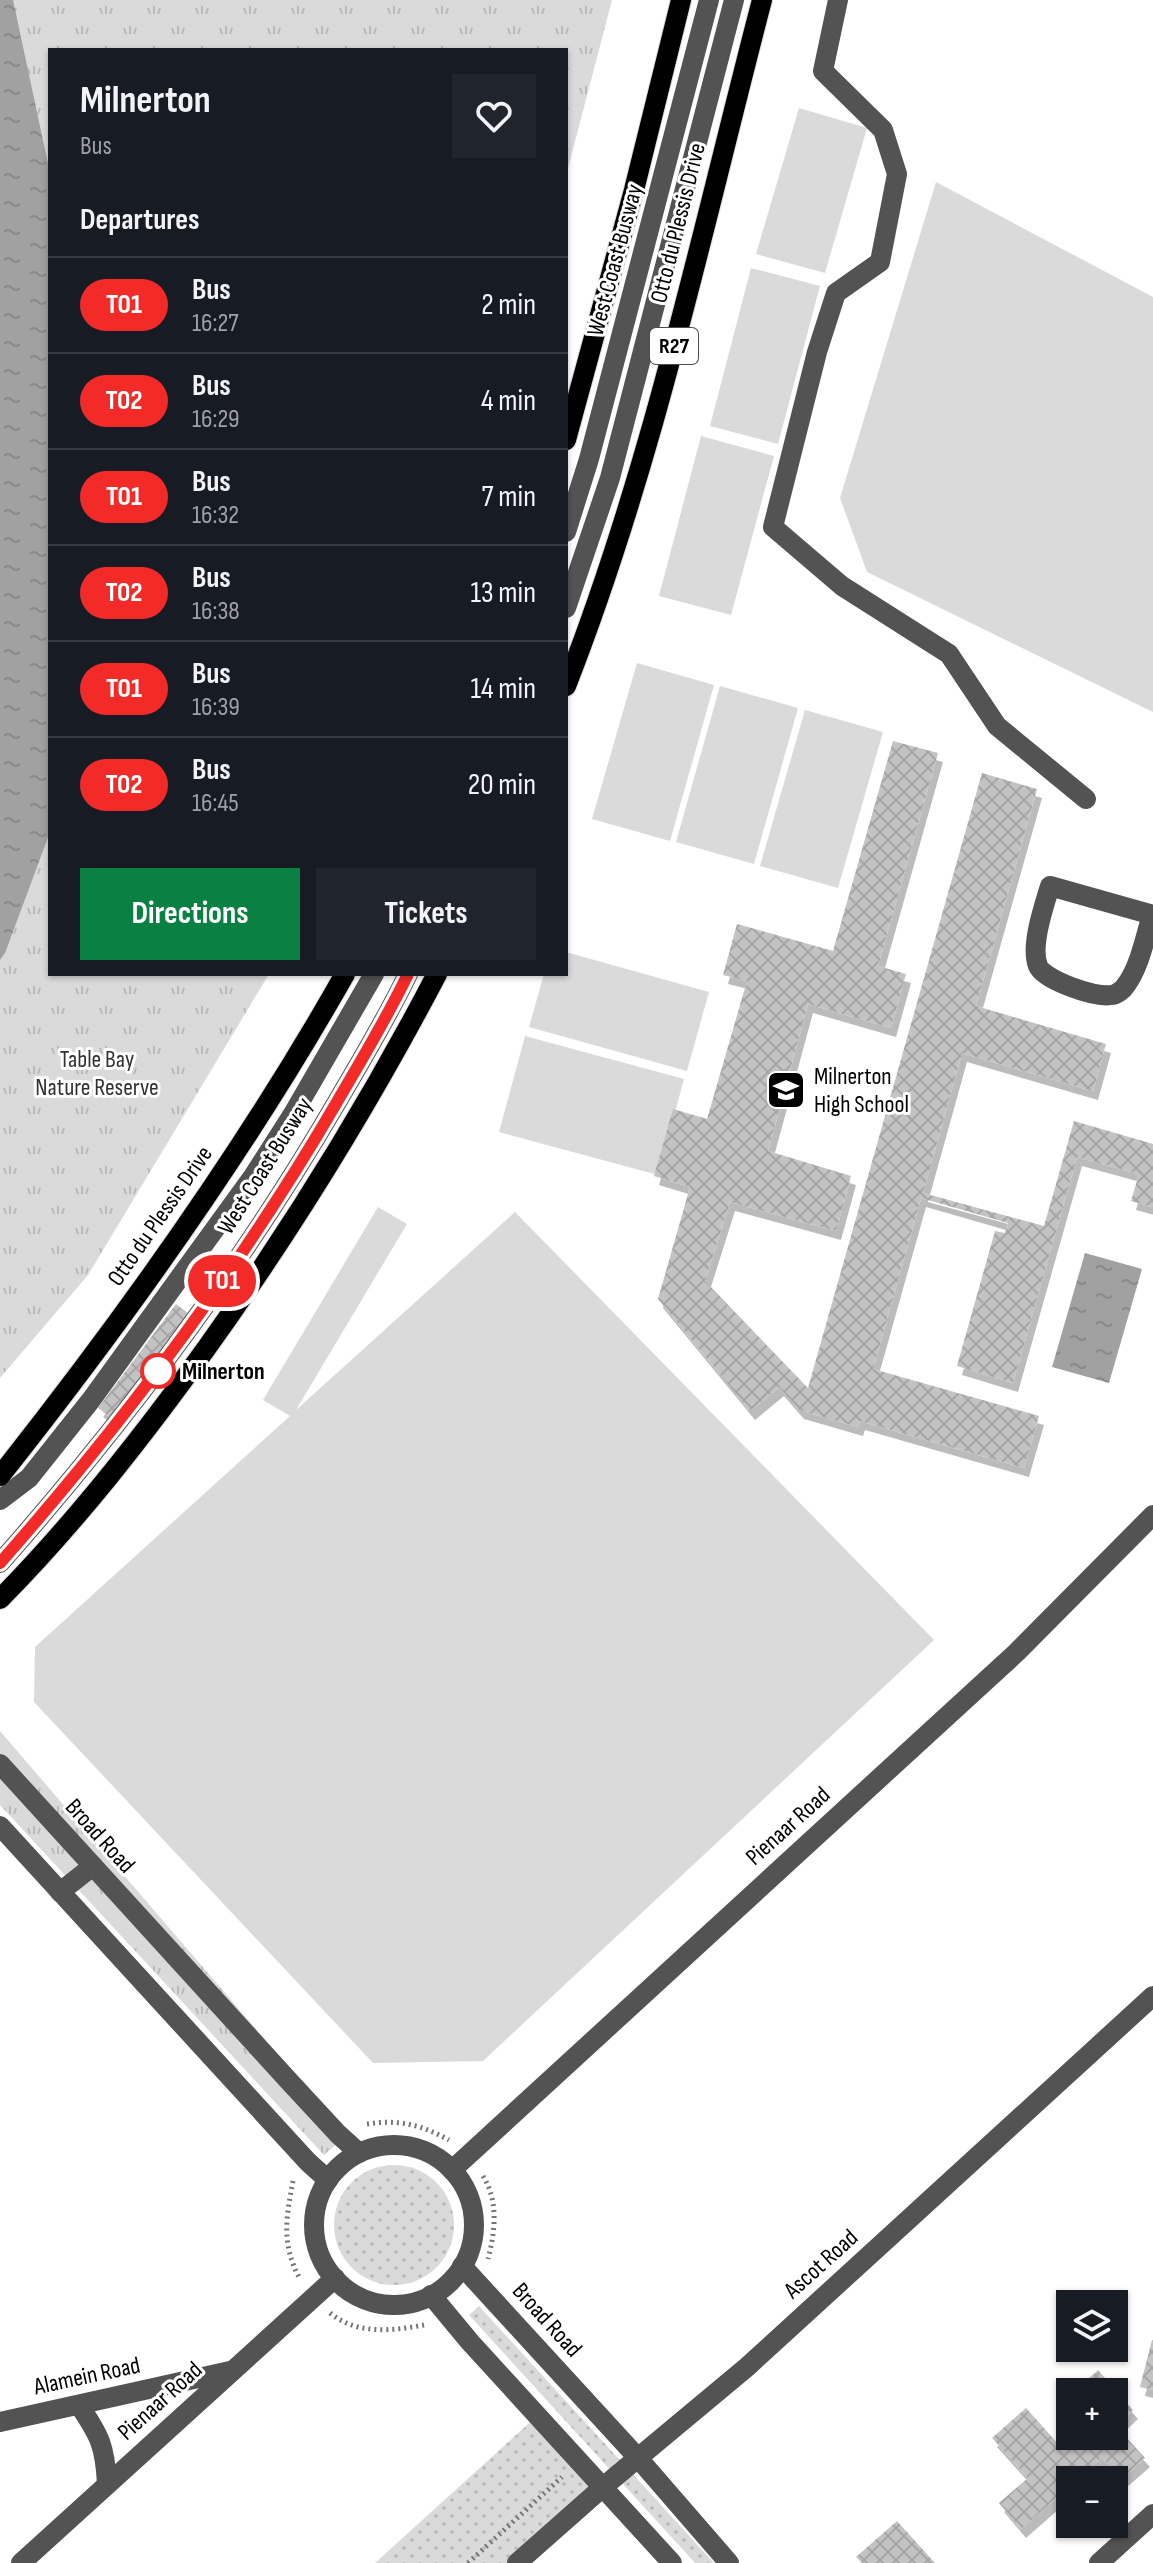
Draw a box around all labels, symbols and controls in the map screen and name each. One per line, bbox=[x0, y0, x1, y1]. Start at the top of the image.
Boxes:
button: heart bbox=[452, 74, 536, 158]
text: Milnerton bbox=[80, 78, 211, 123]
text: Bus bbox=[80, 131, 112, 162]
street label: Otto du Plessis Drive bbox=[644, 140, 712, 306]
street label: West Coast Busway bbox=[581, 181, 649, 339]
text: Departures bbox=[80, 202, 200, 238]
text: Bus bbox=[192, 272, 231, 308]
text: 2 min bbox=[481, 287, 536, 323]
text: T01 bbox=[106, 288, 142, 321]
text: 16:27 bbox=[192, 308, 239, 339]
road number: R27 bbox=[650, 328, 698, 364]
text: Bus bbox=[192, 368, 231, 404]
text: 4 min bbox=[481, 383, 536, 419]
text: T02 bbox=[105, 384, 143, 417]
text: 16:29 bbox=[192, 404, 240, 435]
text: Bus bbox=[192, 464, 231, 500]
text: 7 min bbox=[482, 479, 536, 515]
text: T01 bbox=[106, 480, 142, 513]
text: 16:32 bbox=[192, 500, 239, 531]
text: Bus bbox=[192, 560, 231, 596]
text: 13 min bbox=[470, 575, 536, 611]
text: T02 bbox=[105, 576, 143, 609]
text: 16:38 bbox=[192, 596, 240, 627]
text: Bus bbox=[192, 656, 231, 692]
text: 14 min bbox=[471, 671, 536, 707]
text: T01 bbox=[106, 672, 142, 705]
text: 16:39 bbox=[192, 692, 240, 723]
text: Bus bbox=[192, 752, 231, 788]
text: 20 min bbox=[468, 767, 536, 803]
text: T02 bbox=[105, 768, 143, 801]
text: 16:45 bbox=[192, 788, 239, 819]
button: Directions bbox=[80, 868, 300, 960]
button: Tickets bbox=[316, 868, 536, 960]
park label: Table Bay Nature Reserve bbox=[35, 1045, 159, 1102]
place label: Milnerton High School bbox=[814, 1062, 909, 1119]
school or university icon: Milnerton High School bbox=[765, 1069, 807, 1111]
street label: West Coast Busway bbox=[211, 1092, 319, 1240]
street label: Otto du Plessis Drive bbox=[101, 1141, 219, 1291]
line badge: T01 bbox=[176, 1255, 268, 1307]
text: T01 bbox=[204, 1264, 240, 1297]
marker: Milnerton bbox=[141, 1354, 175, 1388]
place label: Milnerton bbox=[182, 1357, 265, 1386]
street label: Pienaar Road bbox=[740, 1781, 836, 1871]
street label: Broad Road bbox=[59, 1793, 141, 1879]
street label: Ascot Road bbox=[777, 2223, 864, 2305]
street label: Broad Road bbox=[506, 2277, 588, 2363]
map controls bbox=[1056, 2290, 1128, 2538]
button: layers bbox=[1056, 2290, 1128, 2362]
street label: Alamein Road bbox=[30, 2351, 143, 2402]
street label: Pienaar Road bbox=[112, 2356, 208, 2446]
button: + bbox=[1056, 2378, 1128, 2450]
button: − bbox=[1056, 2466, 1128, 2538]

